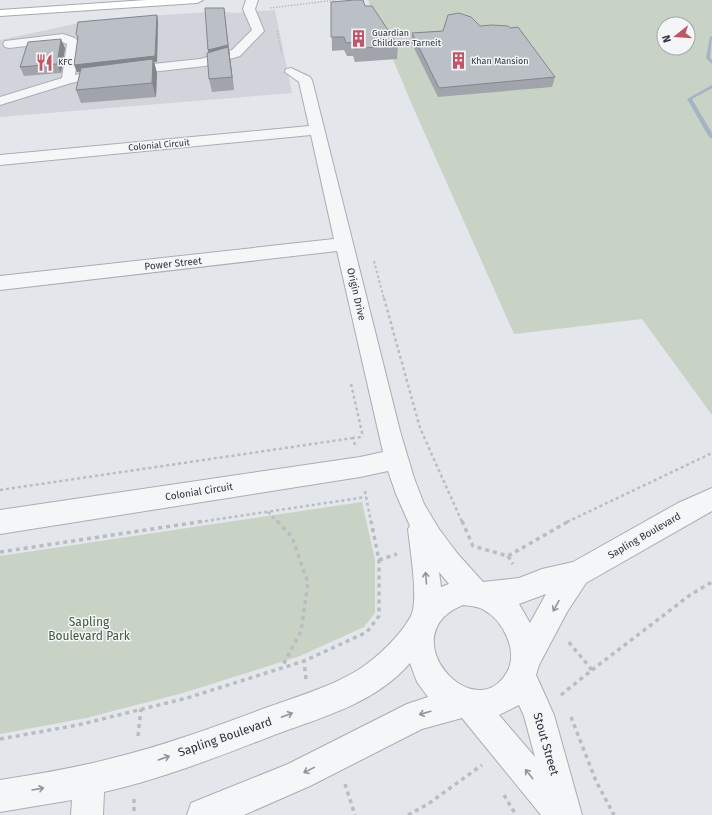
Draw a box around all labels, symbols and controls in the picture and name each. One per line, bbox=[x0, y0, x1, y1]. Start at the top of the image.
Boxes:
north arrow bbox=[656, 16, 696, 56]
building icon: Guardian Childcare Tarneit bbox=[349, 28, 369, 48]
place label: Guardian Childcare Tarneit bbox=[372, 28, 442, 48]
text: N bbox=[660, 33, 674, 44]
building icon: Khan Mansion bbox=[448, 51, 468, 71]
restaurant icon: KFC bbox=[35, 52, 55, 72]
place label: Khan Mansion bbox=[471, 56, 529, 66]
place label: KFC bbox=[58, 57, 73, 67]
street label: Colonial Circuit bbox=[128, 137, 191, 153]
street label: Power Street bbox=[144, 255, 203, 273]
street label: Origin Drive bbox=[344, 267, 368, 322]
street label: Colonial Circuit bbox=[164, 481, 234, 503]
street label: Sapling Boulevard bbox=[606, 510, 683, 562]
one-way arrow bbox=[423, 572, 430, 585]
one-way arrow bbox=[551, 600, 559, 612]
park label: Sapling Boulevard Park bbox=[48, 615, 131, 643]
one-way arrow bbox=[419, 710, 432, 717]
one-way arrow bbox=[281, 711, 293, 719]
street label: Stout Street bbox=[530, 711, 562, 778]
street label: Sapling Boulevard bbox=[176, 714, 274, 760]
one-way arrow bbox=[158, 754, 171, 761]
one-way arrow bbox=[303, 767, 315, 774]
one-way arrow bbox=[524, 768, 533, 779]
one-way arrow bbox=[31, 785, 44, 793]

